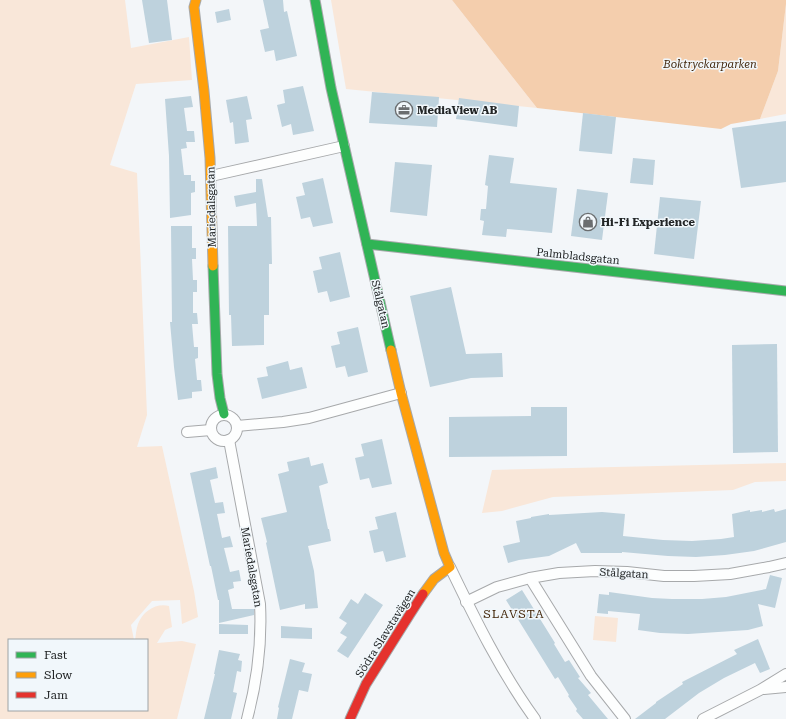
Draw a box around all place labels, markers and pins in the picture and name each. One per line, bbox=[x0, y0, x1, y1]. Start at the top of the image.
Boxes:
office icon: MediaView AB bbox=[394, 100, 414, 120]
place label: MediaView AB bbox=[417, 104, 498, 117]
shop icon: Hi-Fi Experience bbox=[578, 212, 598, 232]
place label: Hi-Fi Experience bbox=[601, 216, 695, 229]

